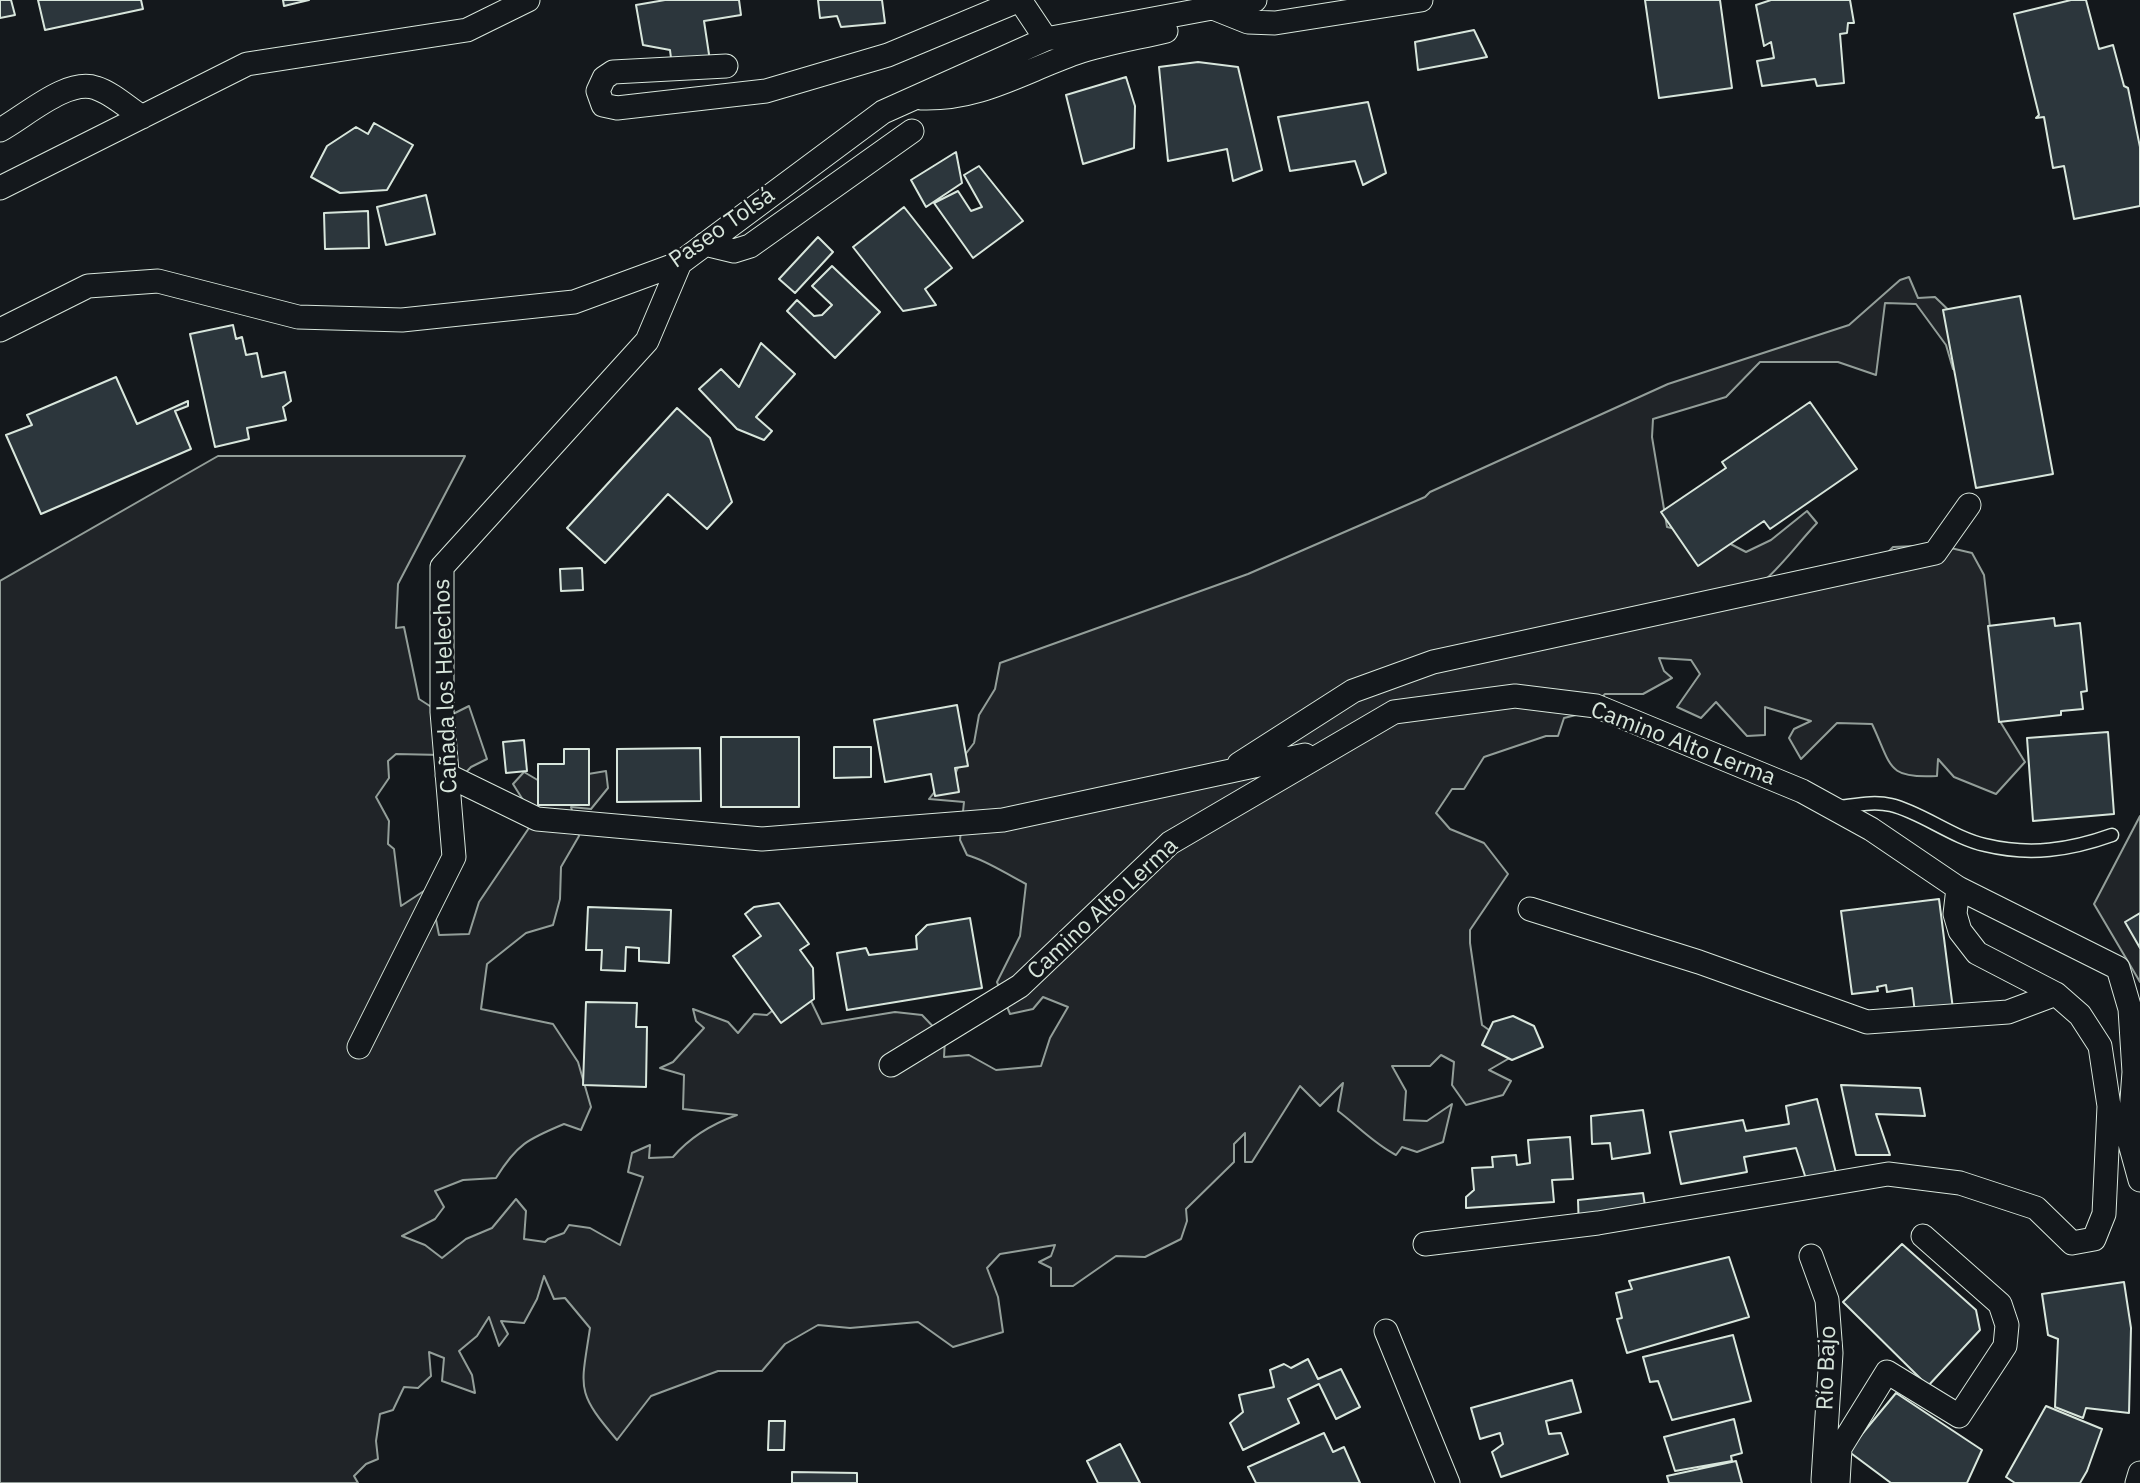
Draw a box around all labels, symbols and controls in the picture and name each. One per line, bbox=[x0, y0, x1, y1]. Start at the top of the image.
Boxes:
street label: Paseo Tolsá bbox=[664, 182, 780, 274]
street label: Cañada los Helechos bbox=[428, 578, 464, 794]
street label: Camino Alto Lerma bbox=[1587, 696, 1779, 792]
street label: Camino Alto Lerma bbox=[1022, 832, 1184, 986]
street label: Río Bajo bbox=[1812, 1325, 1842, 1411]

